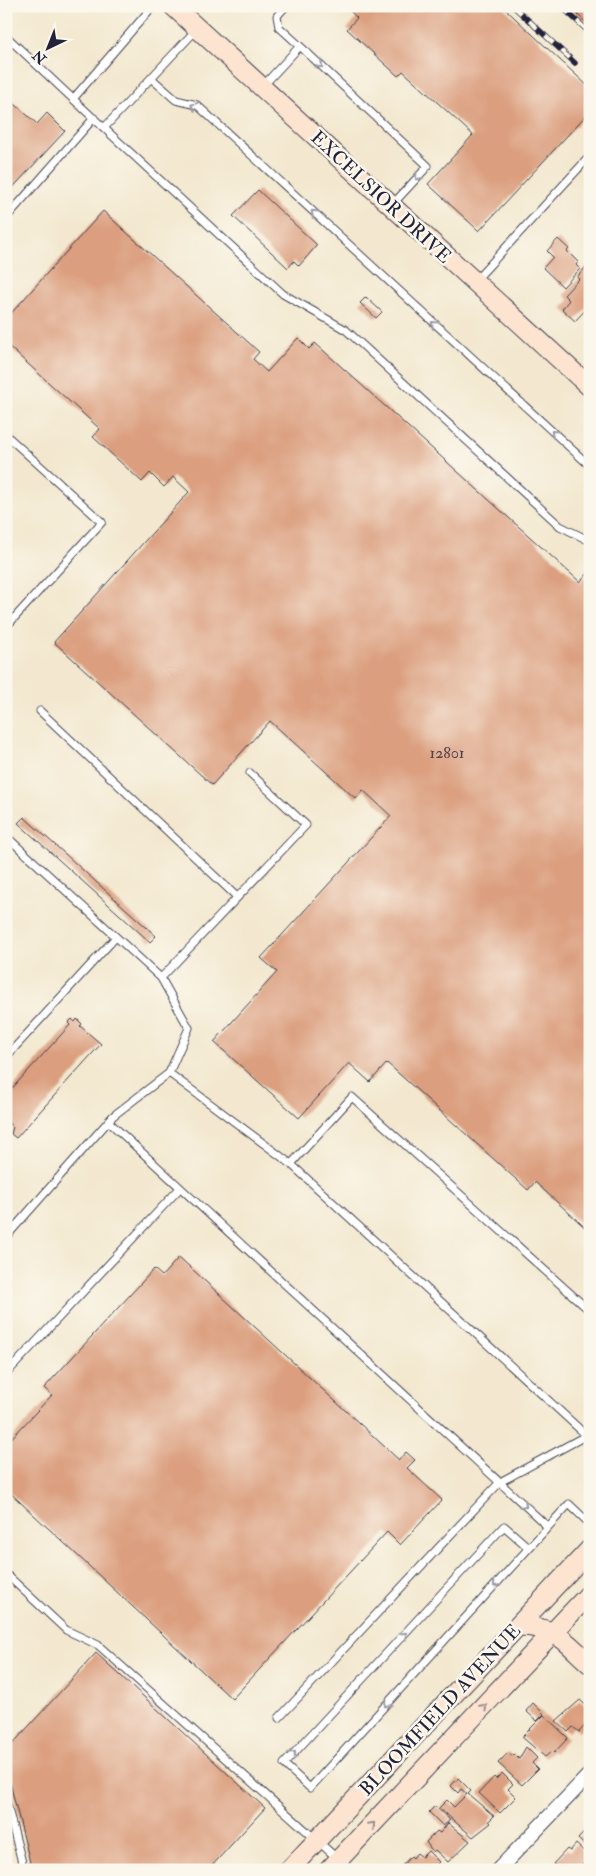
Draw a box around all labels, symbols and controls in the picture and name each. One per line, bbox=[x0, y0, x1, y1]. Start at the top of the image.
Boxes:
north arrow bbox=[22, 22, 72, 72]
text: N bbox=[29, 46, 51, 68]
one-way arrow bbox=[315, 59, 324, 68]
one-way arrow bbox=[190, 102, 198, 112]
street label: EXCELSIOR DRIVE bbox=[306, 126, 457, 269]
one-way arrow bbox=[415, 171, 424, 180]
one-way arrow bbox=[311, 210, 320, 219]
one-way arrow bbox=[430, 321, 439, 330]
one-way arrow bbox=[550, 430, 559, 439]
house number: 12801 bbox=[429, 743, 465, 763]
one-way arrow bbox=[518, 1499, 527, 1508]
one-way arrow bbox=[493, 1578, 502, 1587]
street label: BLOOMFIELD AVENUE bbox=[354, 1619, 526, 1801]
one-way arrow bbox=[398, 1631, 407, 1640]
one-way arrow bbox=[383, 1698, 392, 1707]
one-way arrow bbox=[478, 1703, 487, 1712]
one-way arrow bbox=[287, 1751, 296, 1760]
one-way arrow bbox=[366, 1821, 375, 1830]

